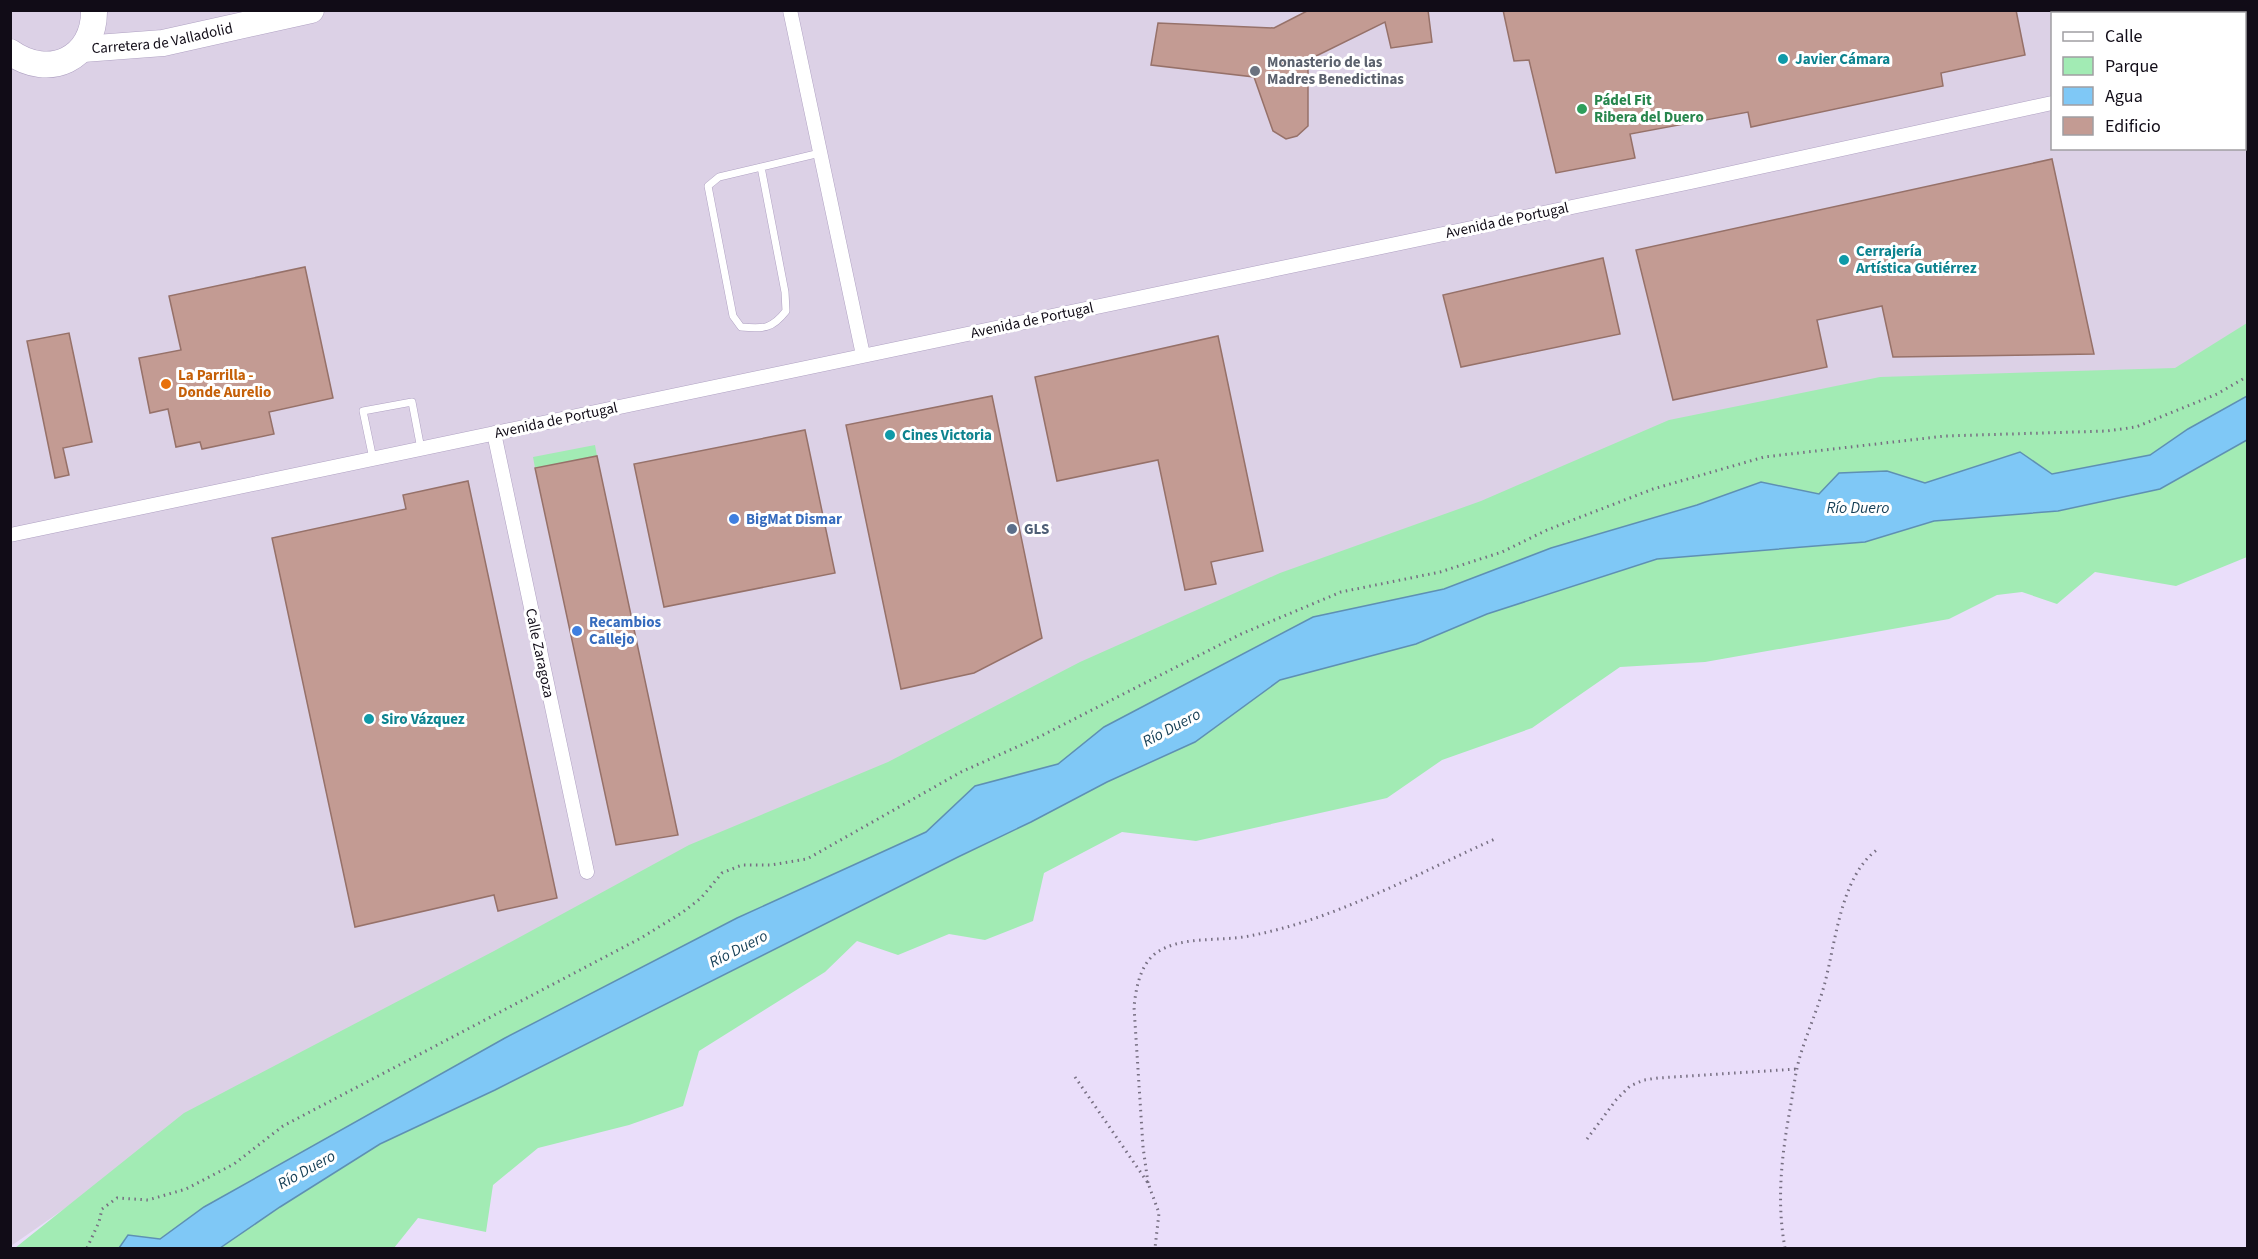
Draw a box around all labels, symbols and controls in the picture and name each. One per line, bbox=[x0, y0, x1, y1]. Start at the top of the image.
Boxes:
legend bbox=[2051, 12, 2246, 150]
street label: Carretera de Valladolid bbox=[91, 18, 235, 59]
text: Calle bbox=[2105, 24, 2143, 49]
place label: Javier Cámara bbox=[1795, 49, 1890, 70]
place label: Monasterio de las Madres Benedictinas bbox=[1267, 52, 1404, 90]
marker: Javier Cámara bbox=[1776, 52, 1790, 66]
text: Parque bbox=[2105, 54, 2158, 79]
marker: Monasterio de las Madres Benedictinas bbox=[1248, 64, 1262, 78]
text: Agua bbox=[2105, 84, 2143, 109]
place label: Pádel Fit Ribera del Duero bbox=[1594, 90, 1704, 128]
marker: Pádel Fit Ribera del Duero bbox=[1575, 102, 1589, 116]
text: Edificio bbox=[2105, 114, 2161, 139]
street label: Avenida de Portugal bbox=[1444, 197, 1571, 244]
place label: Cerrajería Artística Gutiérrez bbox=[1855, 241, 1977, 279]
marker: Cerrajería Artística Gutiérrez bbox=[1837, 253, 1851, 267]
street label: Avenida de Portugal bbox=[969, 297, 1096, 344]
place label: La Parrilla - Donde Aurelio bbox=[178, 365, 271, 403]
marker: La Parrilla - Donde Aurelio bbox=[159, 377, 173, 391]
street label: Avenida de Portugal bbox=[493, 397, 620, 444]
place label: Cines Victoria bbox=[902, 425, 992, 446]
marker: Cines Victoria bbox=[883, 428, 897, 442]
water label: Río Duero bbox=[1826, 497, 1890, 519]
place label: BigMat Dismar bbox=[746, 509, 842, 530]
marker: BigMat Dismar bbox=[727, 512, 741, 526]
place label: GLS bbox=[1024, 519, 1049, 540]
marker: GLS bbox=[1005, 522, 1019, 536]
street label: Calle Zaragoza bbox=[520, 606, 559, 700]
place label: Recambios Callejo bbox=[589, 612, 661, 650]
marker: Recambios Callejo bbox=[570, 624, 584, 638]
water label: Río Duero bbox=[1138, 703, 1205, 752]
place label: Siro Vázquez bbox=[381, 709, 465, 730]
marker: Siro Vázquez bbox=[362, 712, 376, 726]
water label: Río Duero bbox=[705, 925, 772, 973]
water label: Río Duero bbox=[274, 1145, 339, 1195]

